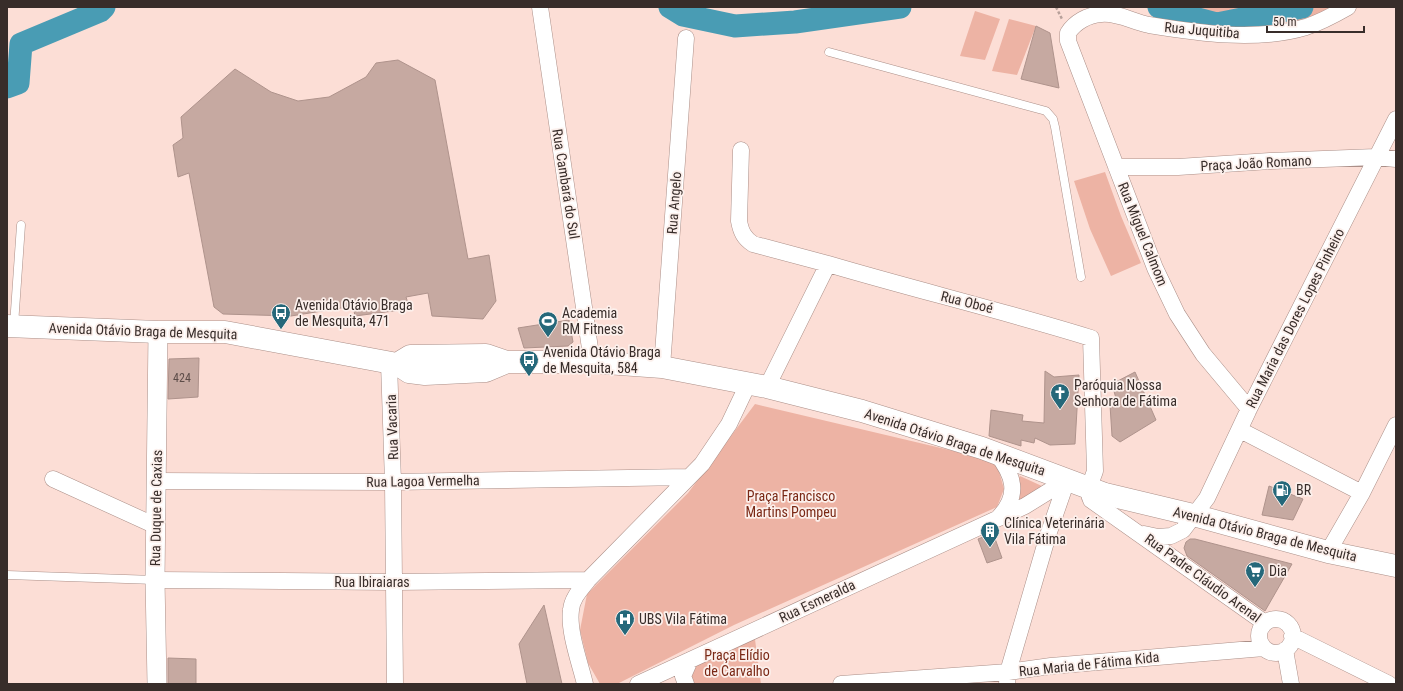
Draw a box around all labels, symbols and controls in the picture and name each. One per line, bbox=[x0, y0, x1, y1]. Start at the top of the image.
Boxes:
scale bar bbox=[1267, 8, 1364, 34]
text: 50 m bbox=[1273, 15, 1297, 29]
street label: Rua Juquitiba bbox=[1164, 19, 1240, 41]
street label: Rua Cambará do Sul bbox=[549, 128, 583, 240]
street label: Praça João Romano bbox=[1200, 152, 1312, 174]
street label: Rua Angelo bbox=[664, 171, 684, 235]
street label: Rua Miguel Calmom bbox=[1115, 180, 1171, 288]
street label: Rua Maria das Dores Lopes Pinheiro bbox=[1243, 225, 1347, 411]
street label: Rua Oboé bbox=[939, 288, 995, 316]
place label: Avenida Otávio Braga de Mesquita, 471 bbox=[295, 297, 413, 329]
bus stop icon: Avenida Otávio Braga de Mesquita, 471 bbox=[270, 302, 292, 330]
place label: Academia RM Fitness bbox=[562, 305, 623, 337]
sports icon: Academia RM Fitness bbox=[537, 310, 559, 338]
street label: Avenida Otávio Braga de Mesquita bbox=[48, 320, 238, 342]
place label: Avenida Otávio Braga de Mesquita, 584 bbox=[543, 344, 661, 376]
bus stop icon: Avenida Otávio Braga de Mesquita, 584 bbox=[518, 349, 540, 377]
house number: 424 bbox=[173, 371, 191, 385]
place label: Paróquia Nossa Senhora de Fátima bbox=[1074, 377, 1177, 409]
church icon: Paróquia Nossa Senhora de Fátima bbox=[1049, 382, 1071, 410]
street label: Rua Vacaria bbox=[383, 394, 401, 460]
street label: Avenida Otávio Braga de Mesquita bbox=[863, 405, 1047, 479]
street label: Rua Duque de Caxias bbox=[147, 450, 165, 566]
street label: Rua Lagoa Vermelha bbox=[366, 472, 480, 490]
fuel station icon: BR bbox=[1271, 479, 1293, 507]
place label: BR bbox=[1296, 482, 1312, 498]
park label: Praça Francisco Martins Pompeu bbox=[745, 488, 837, 520]
street label: Avenida Otávio Braga de Mesquita bbox=[1171, 503, 1359, 565]
place label: Clínica Veterinária Vila Fátima bbox=[1004, 515, 1105, 547]
building icon: Clínica Veterinária Vila Fátima bbox=[979, 520, 1001, 548]
street label: Rua Padre Cláudio Arenal bbox=[1142, 530, 1264, 626]
supermarket icon: Dia bbox=[1244, 560, 1266, 588]
place label: Dia bbox=[1269, 563, 1287, 579]
street label: Rua Ibiraiaras bbox=[334, 574, 410, 590]
street label: Rua Esmeralda bbox=[776, 576, 858, 626]
hospital icon: UBS Vila Fátima bbox=[614, 608, 636, 636]
place label: UBS Vila Fátima bbox=[639, 611, 727, 627]
park label: Praça Elídio de Carvalho bbox=[704, 647, 770, 679]
street label: Rua Maria de Fátima Kida bbox=[1018, 649, 1160, 679]

